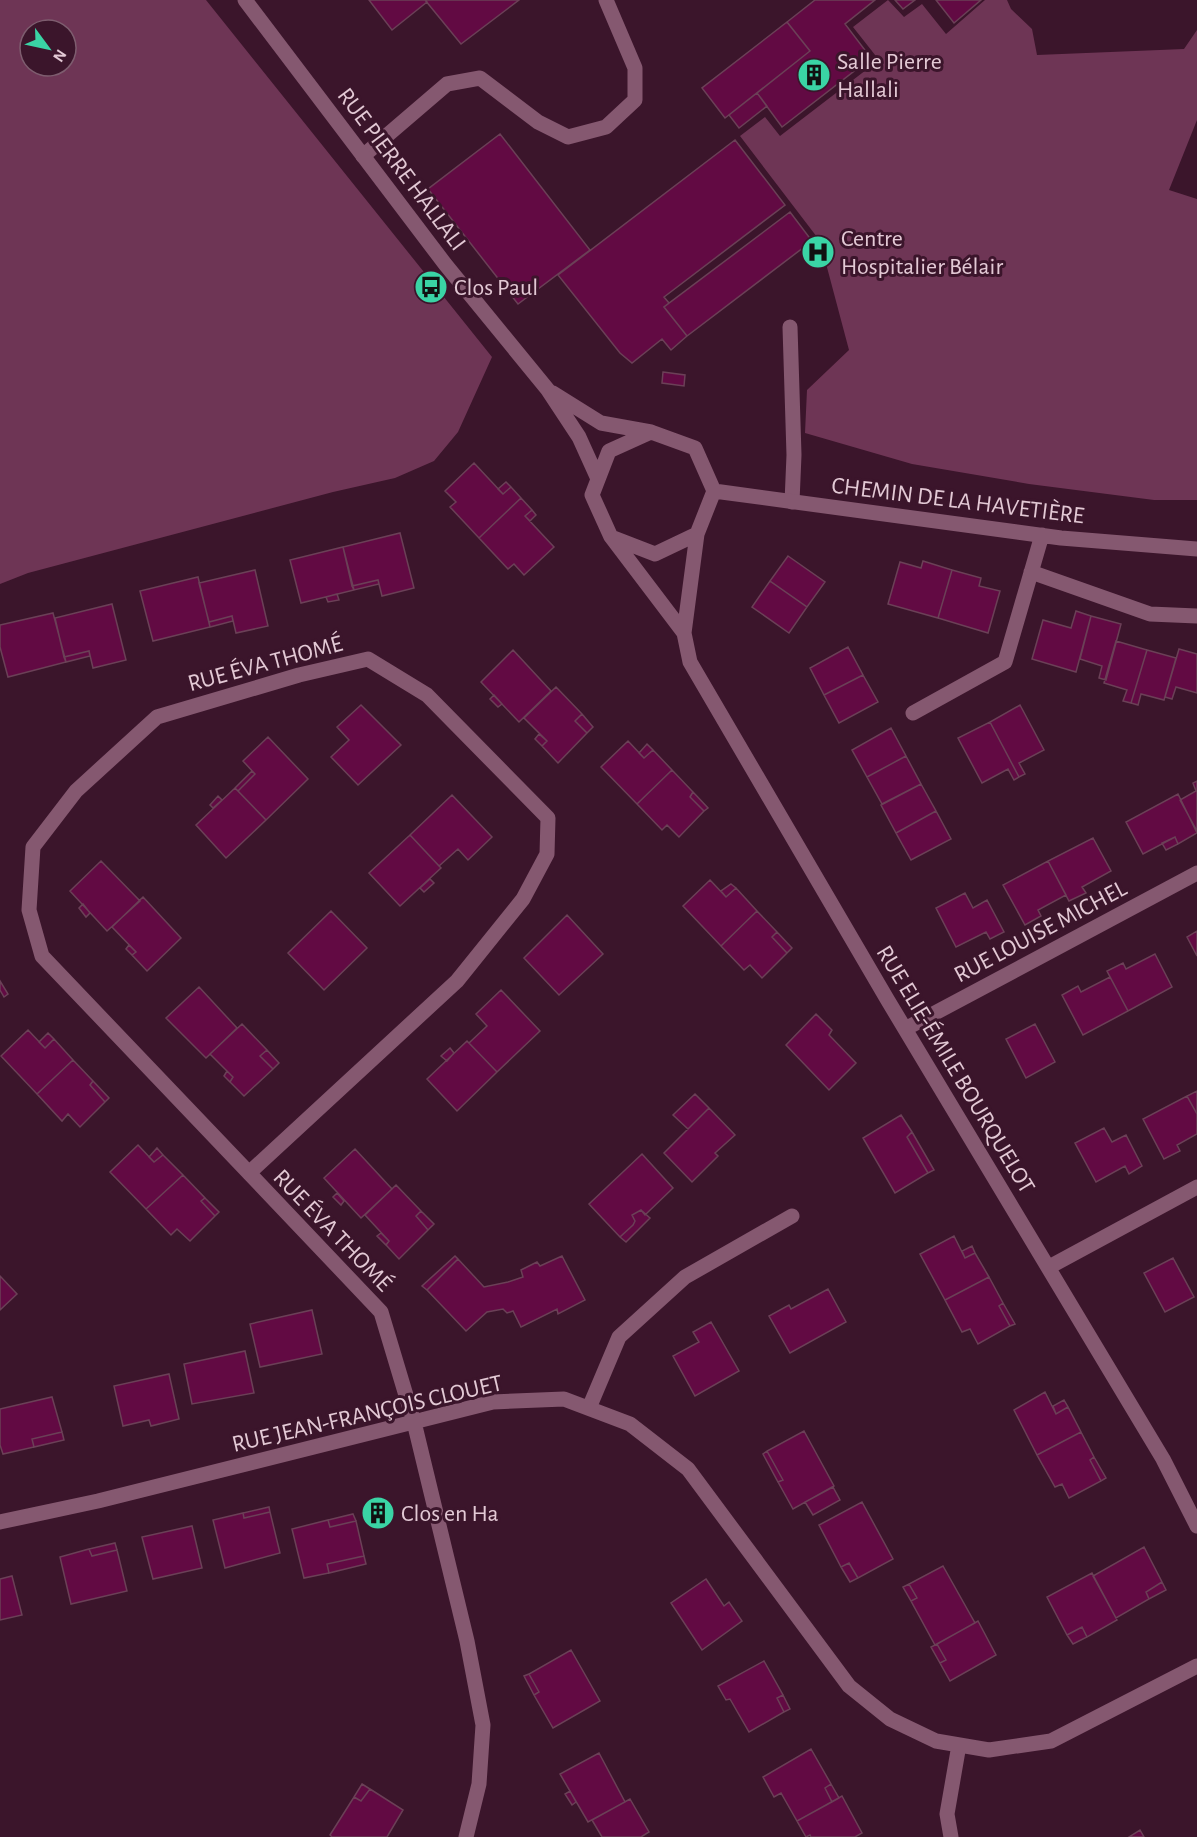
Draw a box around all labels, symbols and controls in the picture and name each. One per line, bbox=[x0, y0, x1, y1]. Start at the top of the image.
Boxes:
north arrow bbox=[18, 18, 78, 78]
text: N bbox=[50, 47, 69, 65]
place label: Salle Pierre Hallali bbox=[837, 50, 942, 102]
building icon: Salle Pierre Hallali bbox=[796, 57, 832, 93]
street label: RUE PIERRE HALLALI bbox=[332, 84, 470, 255]
place label: Centre Hospitalier Bélair bbox=[841, 227, 1003, 279]
hospital icon: Centre Hospitalier Bélair bbox=[800, 234, 836, 270]
bus stop icon: Clos Paul bbox=[413, 269, 449, 305]
place label: Clos Paul bbox=[454, 276, 538, 300]
street label: CHEMIN DE LA HAVETIÈRE bbox=[830, 472, 1086, 528]
street label: RUE ÉVA THOMÉ bbox=[185, 630, 346, 696]
street label: RUE LOUISE MICHEL bbox=[950, 876, 1131, 987]
street label: RUE ELIE-ÉMILE BOURQUELOT bbox=[872, 940, 1041, 1198]
street label: RUE ÉVA THOMÉ bbox=[268, 1164, 398, 1297]
street label: RUE JEAN-FRANÇOIS CLOUET bbox=[230, 1371, 505, 1457]
building icon: Clos en Ha bbox=[360, 1495, 396, 1531]
place label: Clos en Ha bbox=[401, 1502, 498, 1526]

